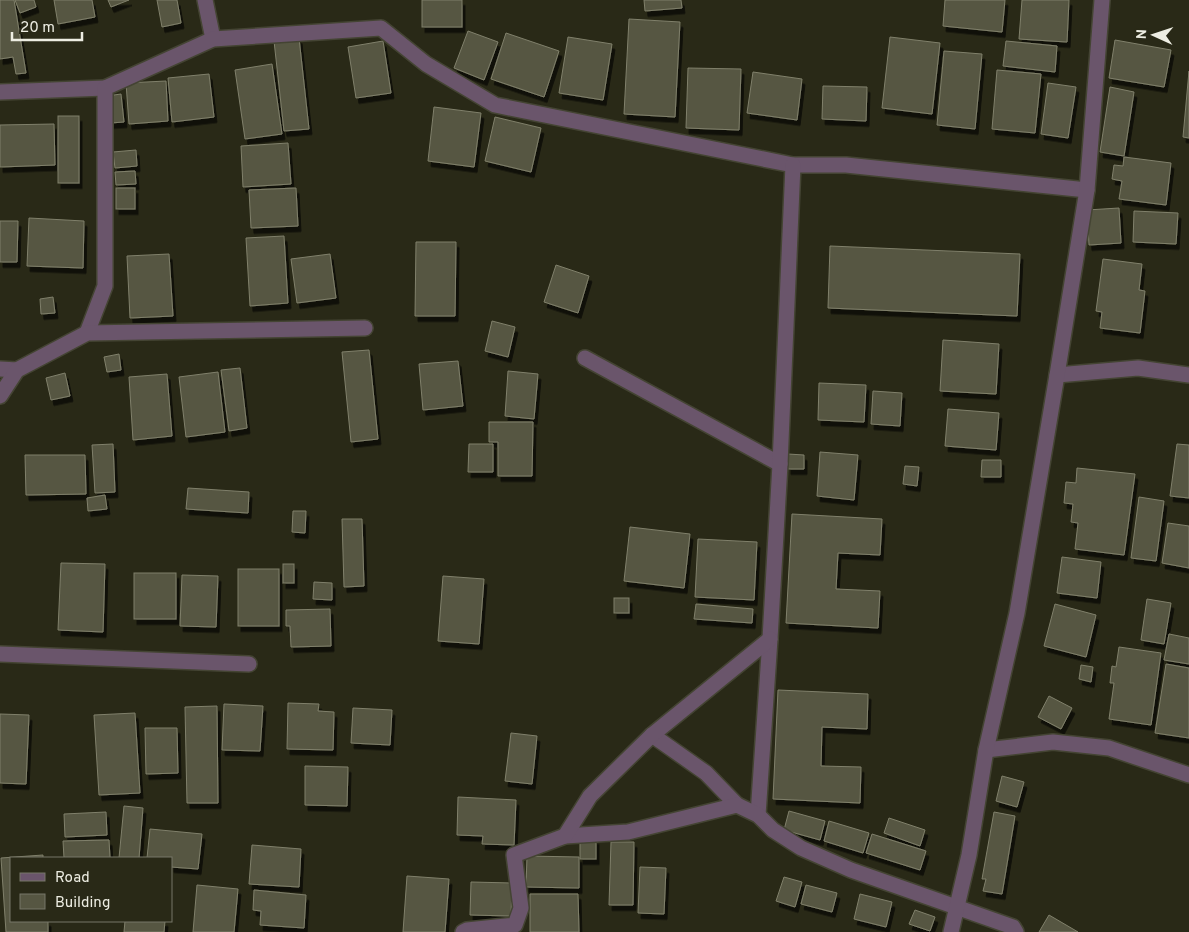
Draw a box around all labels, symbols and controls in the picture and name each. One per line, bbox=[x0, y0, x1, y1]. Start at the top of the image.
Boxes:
scale bar bbox=[12, 10, 82, 42]
north arrow bbox=[1129, 10, 1179, 60]
text: 20 m bbox=[20, 19, 55, 38]
text: N bbox=[1134, 29, 1151, 40]
legend bbox=[10, 857, 172, 922]
text: Road bbox=[55, 869, 90, 888]
text: Building bbox=[55, 894, 110, 913]

